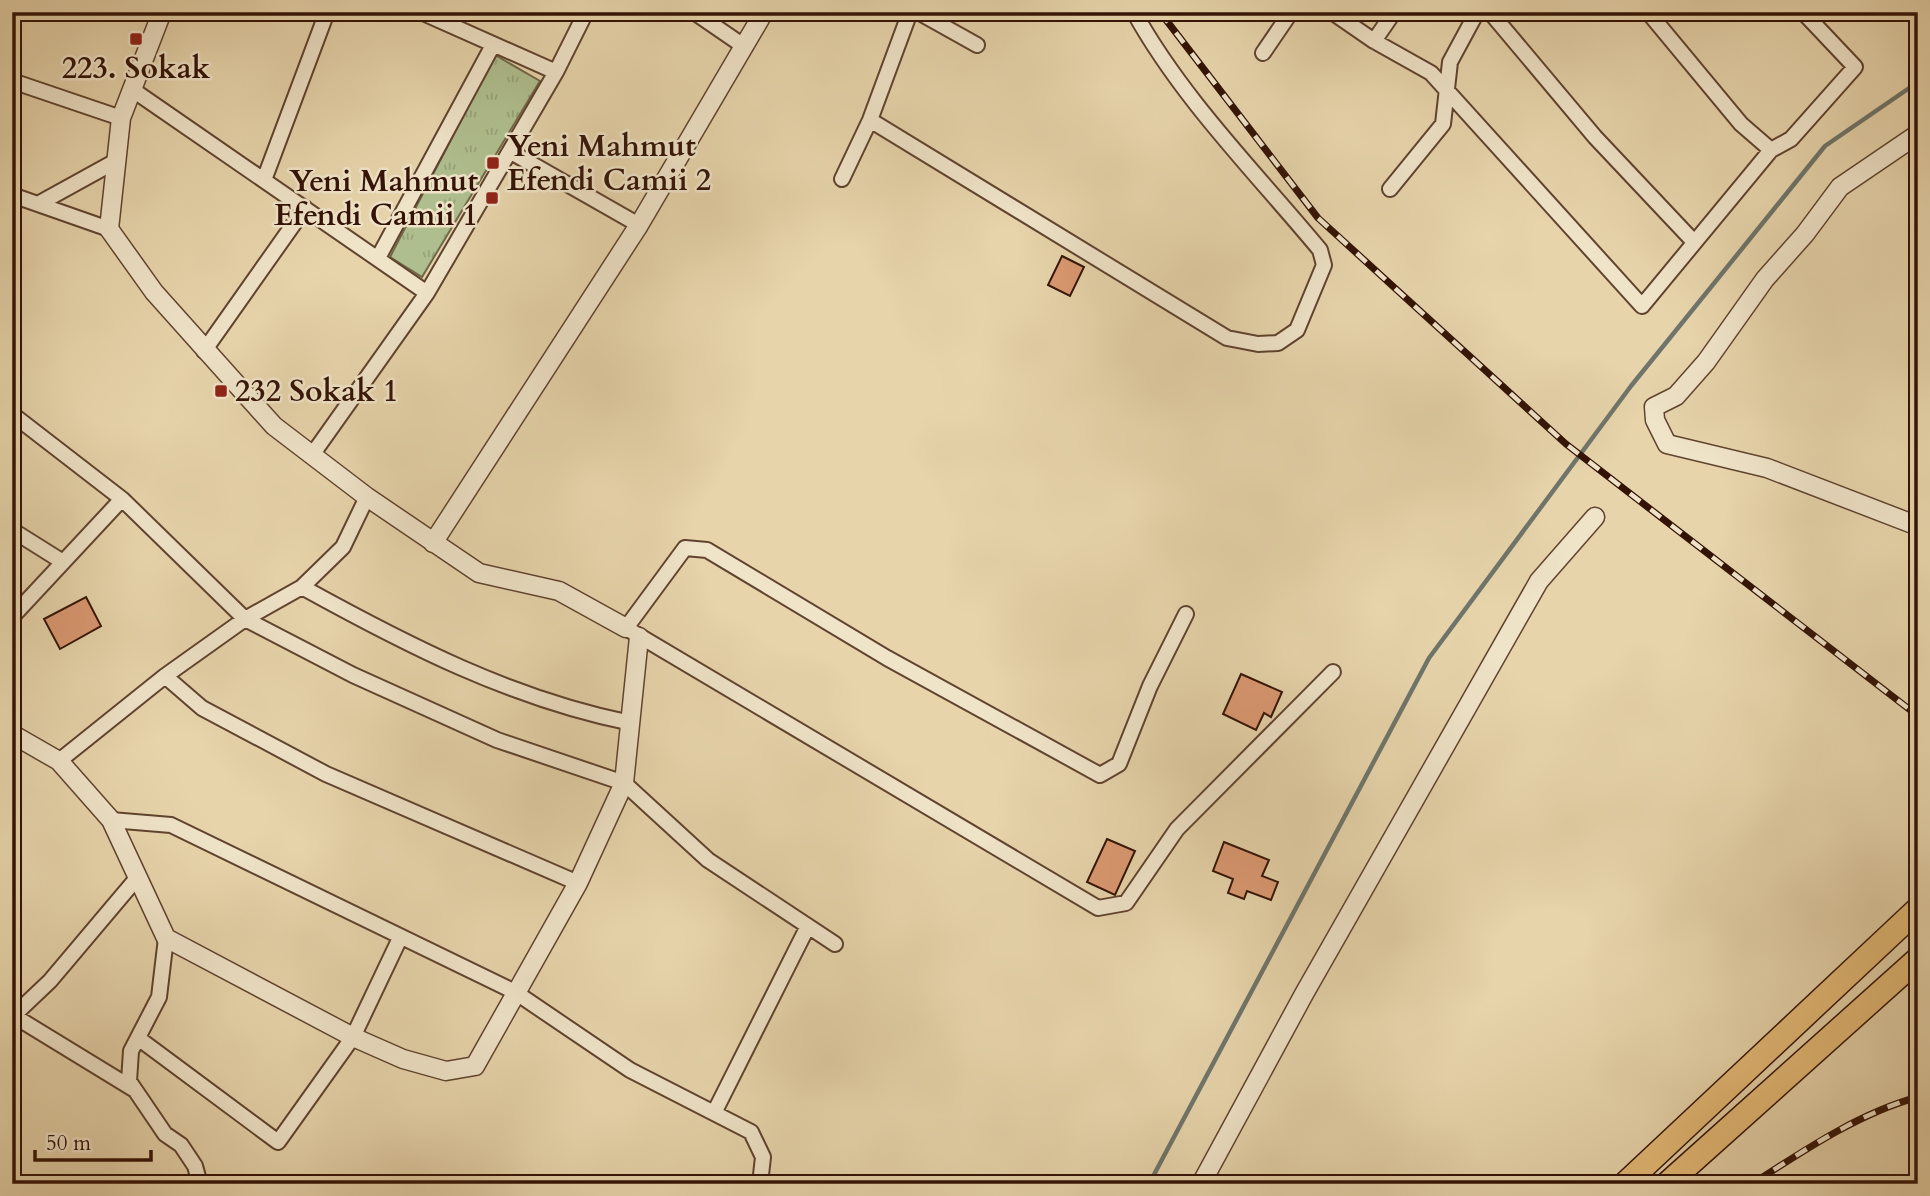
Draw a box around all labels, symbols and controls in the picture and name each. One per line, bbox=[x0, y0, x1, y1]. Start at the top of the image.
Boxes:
marker: 223. Sokak bbox=[128, 31, 144, 47]
place label: 223. Sokak bbox=[62, 48, 211, 89]
place label: Yeni Mahmut Efendi Camii 2 bbox=[507, 126, 711, 201]
marker: Yeni Mahmut Efendi Camii 2 bbox=[485, 155, 501, 171]
place label: Yeni Mahmut Efendi Camii 1 bbox=[274, 161, 478, 236]
marker: Yeni Mahmut Efendi Camii 1 bbox=[484, 190, 500, 206]
place label: 232 Sokak 1 bbox=[235, 371, 398, 412]
marker: 232 Sokak 1 bbox=[213, 383, 229, 399]
scale bar bbox=[35, 1119, 150, 1163]
text: 50 m bbox=[46, 1129, 91, 1158]

